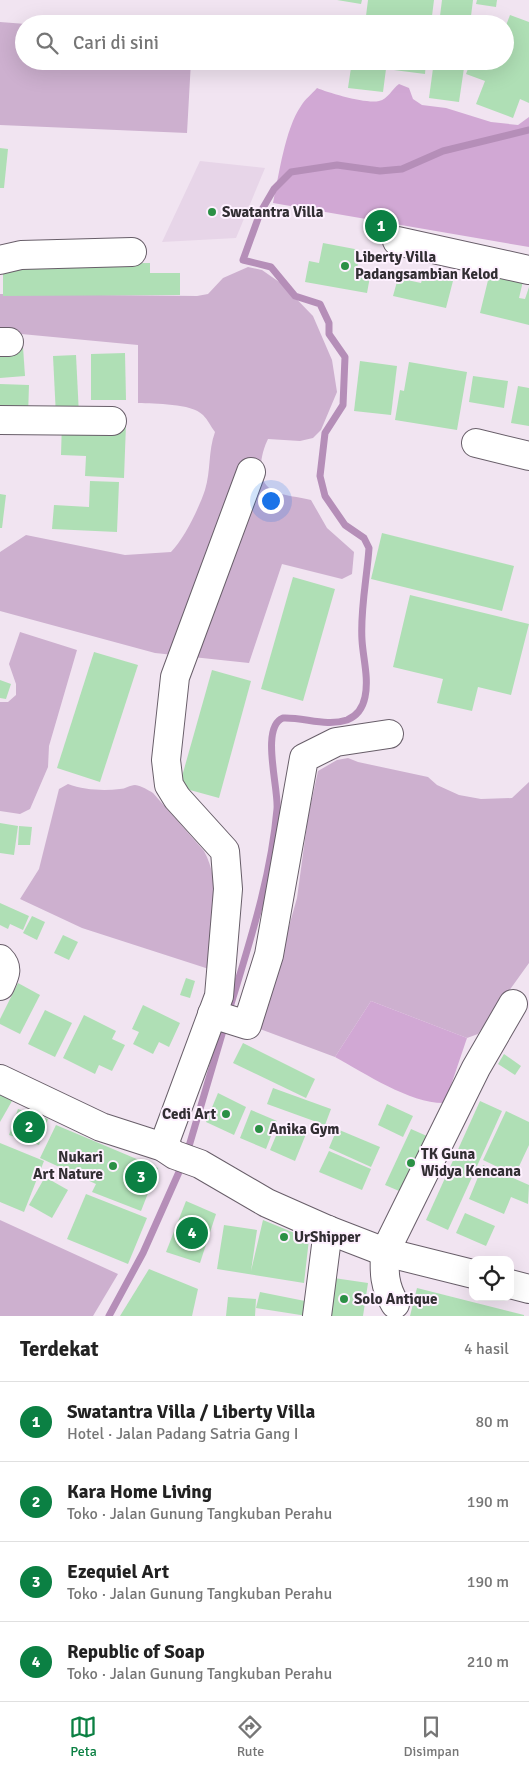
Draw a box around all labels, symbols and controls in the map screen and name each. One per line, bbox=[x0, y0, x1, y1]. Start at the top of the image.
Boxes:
search box bbox=[15, 15, 514, 70]
icon: search bbox=[33, 29, 61, 57]
text: Cari di sini bbox=[73, 31, 159, 55]
place label: Swatantra Villa bbox=[222, 203, 324, 221]
marker: Swatantra Villa bbox=[206, 206, 218, 218]
pin: 1 bbox=[365, 207, 397, 245]
place label: Liberty Villa Padangsambian Kelod bbox=[355, 248, 498, 283]
marker: Liberty Villa Padangsambian Kelod bbox=[339, 260, 351, 272]
your location bbox=[258, 488, 284, 514]
place label: Cedi Art bbox=[162, 1105, 216, 1123]
pin: 2 bbox=[13, 1108, 45, 1146]
marker: Cedi Art bbox=[220, 1108, 232, 1120]
place label: Anika Gym bbox=[269, 1120, 339, 1138]
marker: Anika Gym bbox=[253, 1123, 265, 1135]
place label: TK Guna Widya Kencana bbox=[421, 1145, 521, 1180]
place label: Nukari Art Nature bbox=[33, 1148, 103, 1183]
marker: TK Guna Widya Kencana bbox=[405, 1157, 417, 1169]
pin: 3 bbox=[125, 1158, 157, 1196]
marker: Nukari Art Nature bbox=[107, 1160, 119, 1172]
pin: 4 bbox=[176, 1214, 208, 1252]
place label: UrShipper bbox=[294, 1228, 361, 1246]
marker: UrShipper bbox=[278, 1231, 290, 1243]
map controls bbox=[469, 1256, 514, 1301]
button: locate bbox=[469, 1256, 514, 1301]
place label: Solo Antique bbox=[354, 1290, 437, 1308]
marker: Solo Antique bbox=[338, 1293, 350, 1305]
text: Terdekat bbox=[20, 1336, 99, 1362]
text: 4 hasil bbox=[464, 1339, 509, 1359]
text: Swatantra Villa / Liberty Villa bbox=[67, 1400, 315, 1424]
text: 1 bbox=[32, 1412, 40, 1432]
text: 80 m bbox=[475, 1412, 509, 1432]
text: Hotel · Jalan Padang Satria Gang I bbox=[67, 1424, 298, 1444]
text: Kara Home Living bbox=[67, 1480, 212, 1504]
text: 2 bbox=[32, 1492, 40, 1512]
text: 190 m bbox=[467, 1492, 509, 1512]
text: Toko · Jalan Gunung Tangkuban Perahu bbox=[67, 1504, 332, 1524]
text: Ezequiel Art bbox=[67, 1560, 169, 1584]
text: 3 bbox=[32, 1572, 40, 1592]
text: 190 m bbox=[467, 1572, 509, 1592]
text: Toko · Jalan Gunung Tangkuban Perahu bbox=[67, 1584, 332, 1604]
text: Republic of Soap bbox=[67, 1640, 205, 1664]
text: 4 bbox=[32, 1652, 40, 1672]
text: 210 m bbox=[467, 1652, 509, 1672]
text: Toko · Jalan Gunung Tangkuban Perahu bbox=[67, 1664, 332, 1684]
tab: Peta bbox=[69, 1713, 97, 1760]
tab: Rute bbox=[236, 1713, 264, 1760]
tab: Disimpan bbox=[403, 1713, 460, 1760]

